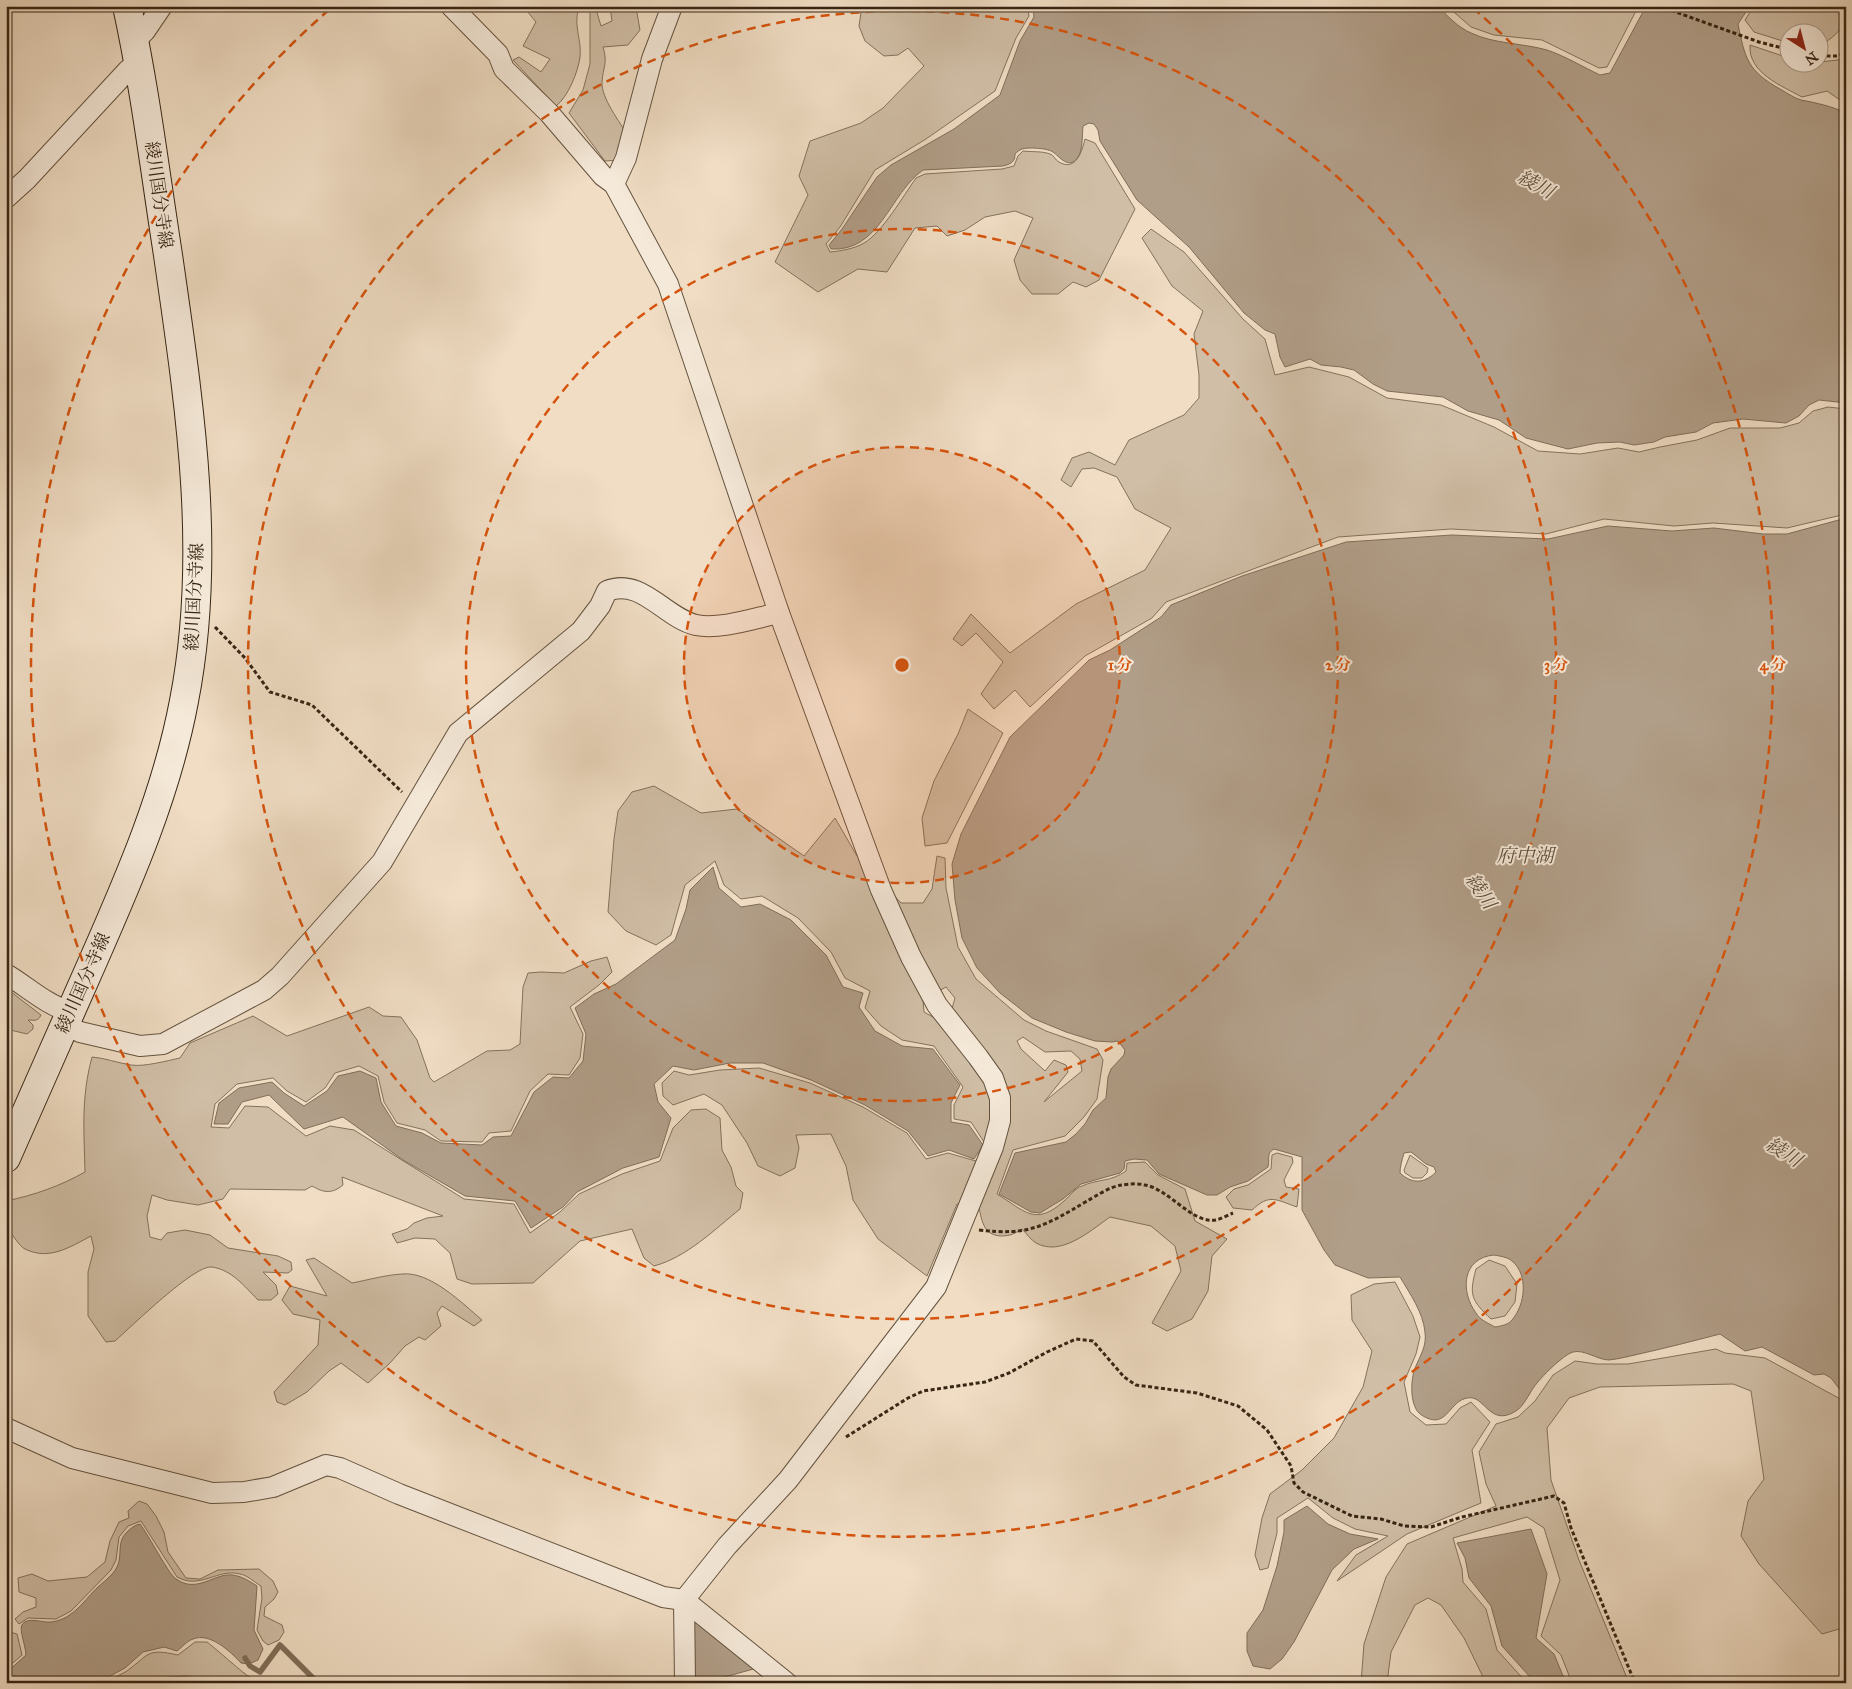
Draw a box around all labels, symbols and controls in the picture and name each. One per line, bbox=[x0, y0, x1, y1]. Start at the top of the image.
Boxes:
north arrow bbox=[1780, 22, 1830, 72]
text: N bbox=[1801, 48, 1821, 69]
street label: 綾川国分寺線 bbox=[141, 140, 177, 250]
water label: 綾川 bbox=[1514, 165, 1560, 204]
street label: 綾川国分寺線 bbox=[180, 542, 208, 652]
centre of rings bbox=[893, 656, 911, 674]
text: 1 分 bbox=[1108, 656, 1132, 674]
text: 2 分 bbox=[1325, 656, 1351, 674]
text: 3 分 bbox=[1544, 656, 1568, 675]
text: 4 分 bbox=[1760, 656, 1786, 675]
water label: 府中湖 bbox=[1496, 844, 1556, 867]
water label: 綾川 bbox=[1461, 869, 1502, 915]
street label: 綾川国分寺線 bbox=[51, 929, 115, 1037]
water label: 綾川 bbox=[1762, 1132, 1808, 1173]

